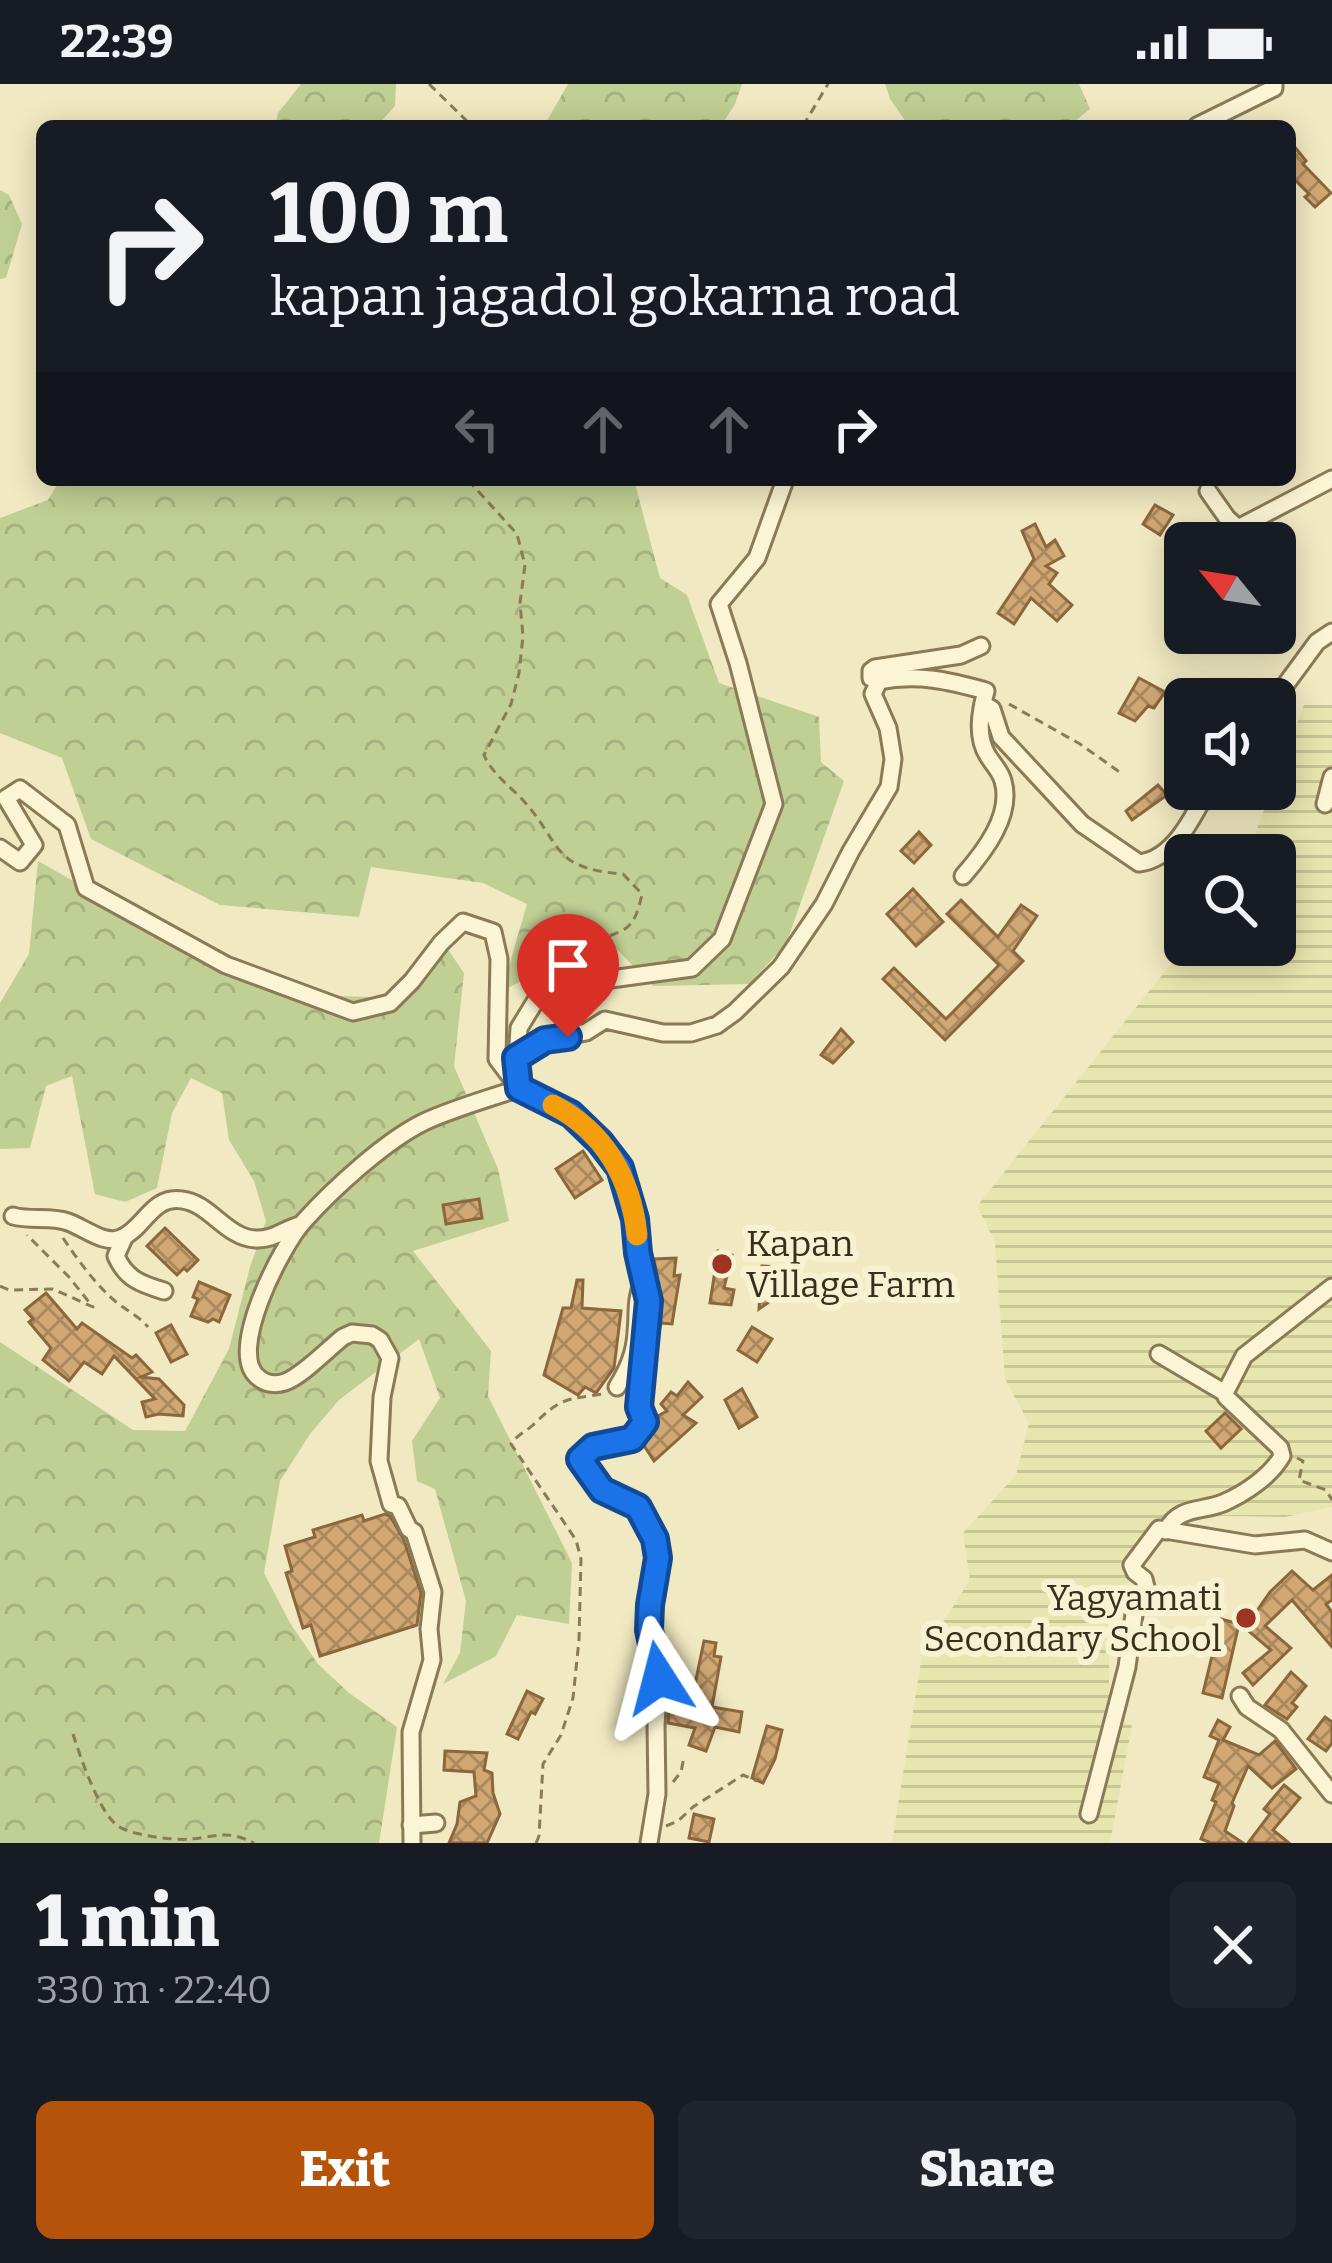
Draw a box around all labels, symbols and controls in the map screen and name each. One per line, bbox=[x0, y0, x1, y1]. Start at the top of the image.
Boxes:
text: 22:39 bbox=[60, 15, 174, 69]
text: 100 m bbox=[270, 163, 508, 264]
icon: right bbox=[72, 168, 228, 324]
text: kapan jagadol gokarna road bbox=[270, 265, 960, 329]
icon: left bbox=[444, 396, 510, 462]
icon: ahead bbox=[570, 396, 636, 462]
icon: ahead bbox=[696, 396, 762, 462]
icon: right bbox=[822, 396, 888, 462]
north arrow bbox=[1164, 522, 1296, 654]
map controls bbox=[1164, 522, 1296, 966]
button: sound bbox=[1164, 678, 1296, 810]
button: search bbox=[1164, 834, 1296, 966]
pin bbox=[517, 914, 619, 1037]
icon: arrive bbox=[535, 932, 601, 998]
place label: Kapan Village Farm bbox=[746, 1222, 955, 1307]
marker: Kapan Village Farm bbox=[709, 1251, 735, 1277]
place label: Yagyamati Secondary School bbox=[924, 1576, 1222, 1661]
marker: Yagyamati Secondary School bbox=[1233, 1605, 1259, 1631]
position arrow bbox=[596, 1615, 722, 1741]
text: 1 min bbox=[36, 1879, 219, 1965]
button: close bbox=[1170, 1882, 1296, 2008]
text: 330 m · 22:40 bbox=[36, 1967, 272, 2013]
button: Exit bbox=[36, 2101, 654, 2239]
button: Share bbox=[678, 2101, 1296, 2239]

